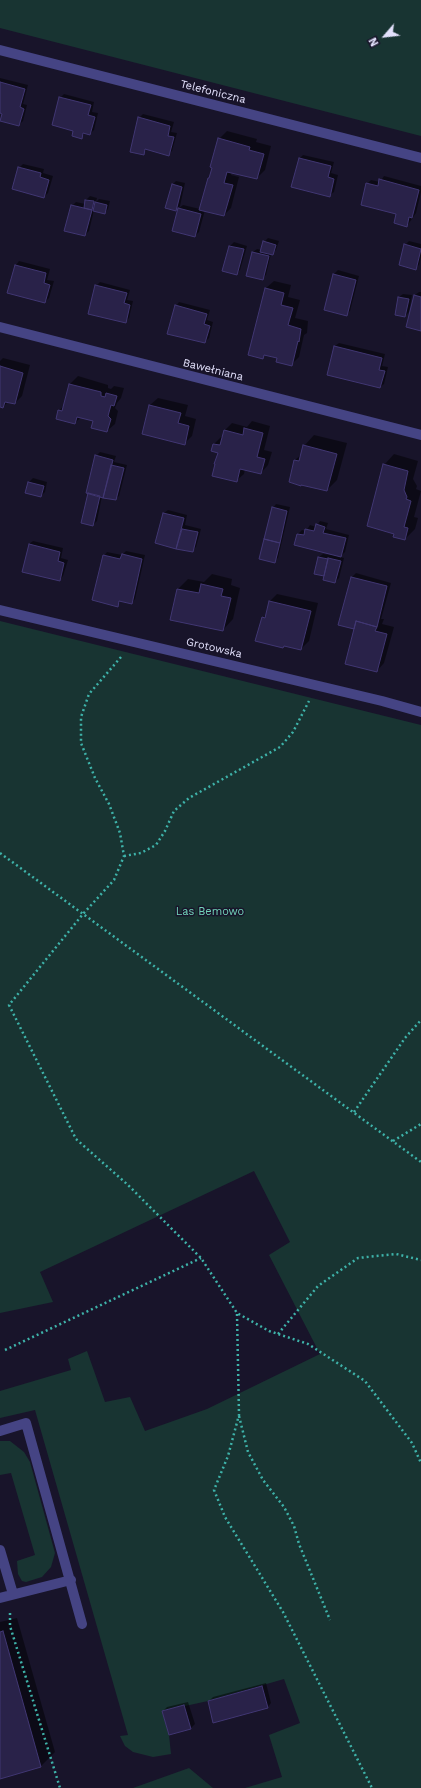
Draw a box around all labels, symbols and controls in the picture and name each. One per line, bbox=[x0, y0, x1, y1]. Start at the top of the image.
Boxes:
north arrow bbox=[365, 16, 405, 56]
text: N bbox=[366, 35, 382, 49]
street label: Telefoniczna bbox=[179, 77, 247, 107]
street label: Bawełniana bbox=[181, 356, 245, 384]
street label: Grotowska bbox=[185, 635, 243, 661]
park label: Las Bemowo bbox=[176, 905, 244, 919]

